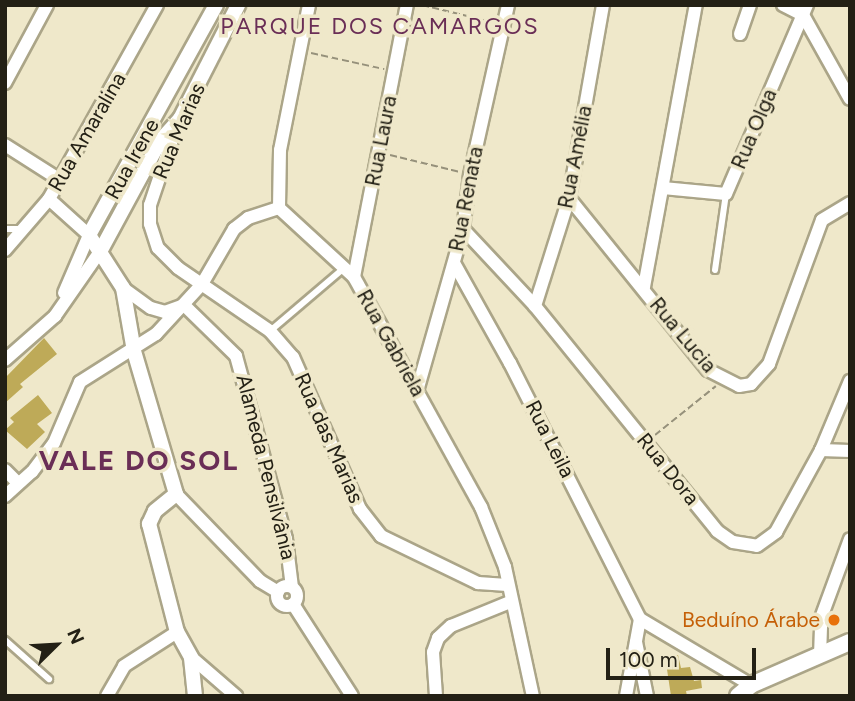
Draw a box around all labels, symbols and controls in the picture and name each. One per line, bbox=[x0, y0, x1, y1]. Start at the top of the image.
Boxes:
district label: PARQUE DOS CAMARGOS bbox=[223, 12, 537, 40]
street label: Rua Amaralina bbox=[43, 68, 131, 196]
street label: Rua Marias bbox=[148, 79, 210, 183]
street label: Rua Olga bbox=[726, 85, 782, 173]
street label: Rua Laura bbox=[360, 93, 402, 189]
street label: Rua Amélia bbox=[553, 103, 597, 211]
street label: Rua Irene bbox=[100, 114, 164, 204]
street label: Rua Renata bbox=[443, 144, 489, 254]
street label: Rua Gabriela bbox=[351, 285, 431, 401]
street label: Rua Lucia bbox=[644, 292, 722, 378]
street label: Rua das Marias bbox=[289, 369, 369, 507]
street label: Alameda Pensilvânia bbox=[231, 372, 301, 562]
street label: Rua Leila bbox=[520, 396, 580, 482]
street label: Rua Dora bbox=[631, 428, 705, 510]
district label: VALE DO SOL bbox=[40, 443, 238, 477]
place label: Beduíno Árabe bbox=[682, 607, 820, 633]
north arrow bbox=[21, 610, 91, 680]
marker: Beduíno Árabe bbox=[826, 612, 842, 628]
text: N bbox=[62, 625, 89, 648]
scale bar bbox=[610, 634, 760, 678]
text: 100 m bbox=[619, 647, 678, 672]

